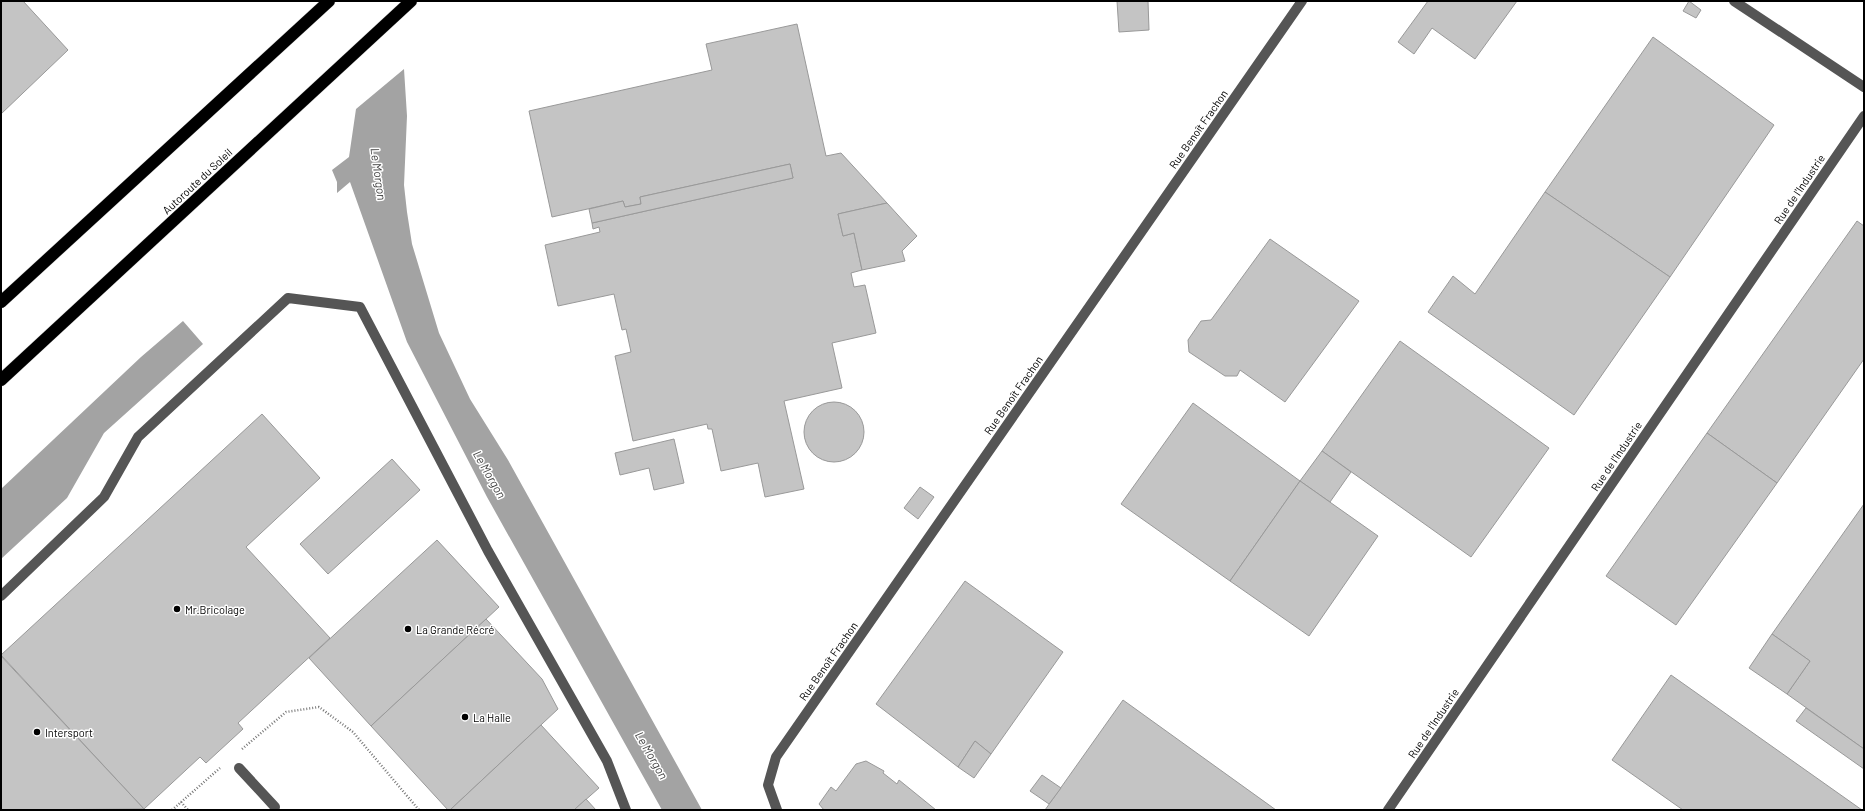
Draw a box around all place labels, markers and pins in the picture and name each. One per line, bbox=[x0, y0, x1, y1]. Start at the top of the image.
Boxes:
place label: Mr.Bricolage bbox=[185, 603, 245, 616]
marker: Mr.Bricolage bbox=[172, 604, 182, 614]
place label: La Grande Récré bbox=[416, 623, 495, 636]
marker: La Grande Récré bbox=[403, 624, 413, 634]
place label: La Halle bbox=[473, 711, 511, 724]
marker: La Halle bbox=[460, 712, 470, 722]
place label: Intersport bbox=[45, 726, 93, 739]
marker: Intersport bbox=[32, 727, 42, 737]

